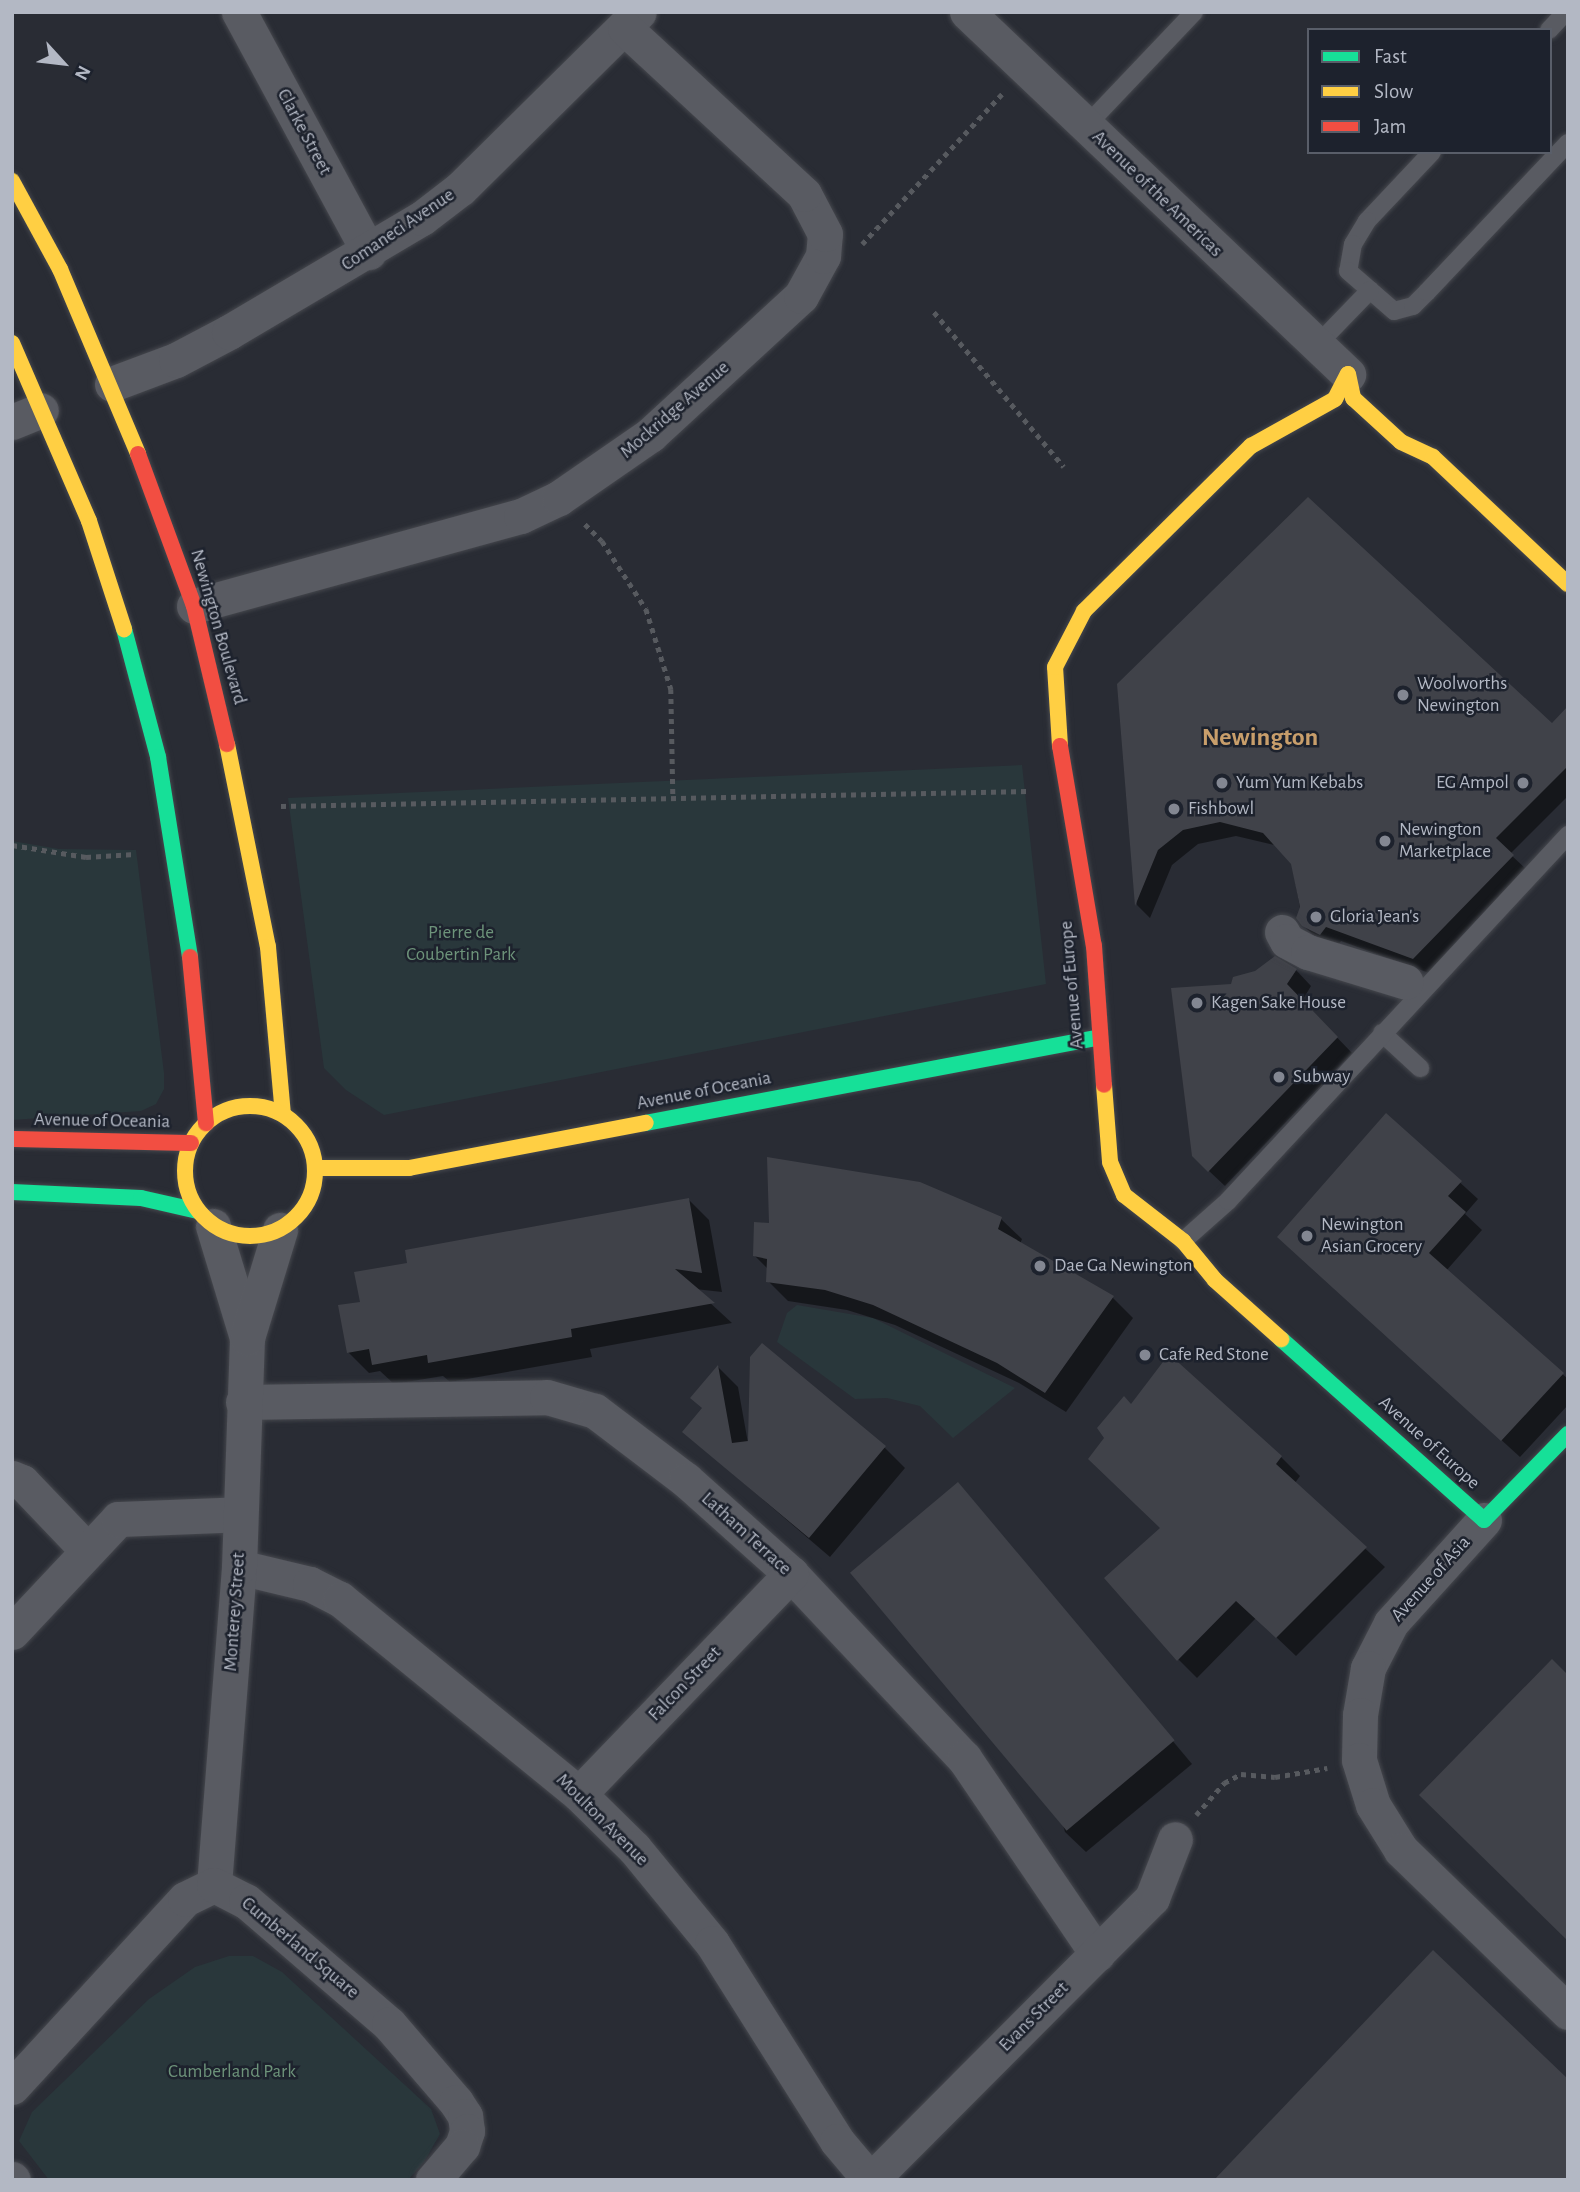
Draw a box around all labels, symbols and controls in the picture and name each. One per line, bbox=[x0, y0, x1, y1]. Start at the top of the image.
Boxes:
north arrow bbox=[28, 28, 98, 98]
legend bbox=[1307, 28, 1552, 154]
text: Fast bbox=[1374, 46, 1407, 67]
text: N bbox=[71, 63, 94, 83]
text: Slow bbox=[1374, 81, 1413, 102]
street label: Clarke Street bbox=[272, 85, 336, 179]
text: Jam bbox=[1374, 116, 1406, 137]
street label: Avenue of the Americas bbox=[1087, 126, 1227, 262]
street label: Comaneci Avenue bbox=[337, 184, 459, 276]
street label: Mockridge Avenue bbox=[616, 356, 734, 464]
street label: Newington Boulevard bbox=[185, 547, 251, 707]
place label: Woolworths Newington bbox=[1417, 673, 1507, 717]
marker: Woolworths Newington bbox=[1395, 687, 1411, 703]
district label: Newington bbox=[1202, 722, 1318, 754]
place label: Yum Yum Kebabs bbox=[1236, 772, 1363, 794]
place label: EG Ampol bbox=[1436, 772, 1509, 794]
marker: Yum Yum Kebabs bbox=[1214, 775, 1230, 791]
marker: EG Ampol bbox=[1515, 775, 1531, 791]
place label: Fishbowl bbox=[1188, 798, 1254, 820]
marker: Fishbowl bbox=[1166, 801, 1182, 817]
place label: Newington Marketplace bbox=[1399, 819, 1491, 863]
marker: Newington Marketplace bbox=[1377, 833, 1393, 849]
place label: Gloria Jean's bbox=[1330, 906, 1419, 928]
marker: Gloria Jean's bbox=[1308, 909, 1324, 925]
street label: Avenue of Europe bbox=[1055, 920, 1089, 1050]
park label: Pierre de Coubertin Park bbox=[406, 922, 516, 966]
place label: Kagen Sake House bbox=[1211, 992, 1346, 1014]
marker: Kagen Sake House bbox=[1189, 995, 1205, 1011]
place label: Subway bbox=[1293, 1066, 1350, 1088]
street label: Avenue of Oceania bbox=[635, 1067, 773, 1115]
marker: Subway bbox=[1271, 1069, 1287, 1085]
street label: Avenue of Oceania bbox=[34, 1108, 170, 1134]
place label: Newington Asian Grocery bbox=[1321, 1214, 1422, 1258]
marker: Newington Asian Grocery bbox=[1299, 1228, 1315, 1244]
place label: Dae Ga Newington bbox=[1054, 1255, 1193, 1277]
marker: Dae Ga Newington bbox=[1032, 1258, 1048, 1274]
place label: Cafe Red Stone bbox=[1159, 1344, 1269, 1366]
marker: Cafe Red Stone bbox=[1137, 1347, 1153, 1363]
street label: Avenue of Europe bbox=[1374, 1392, 1484, 1494]
street label: Latham Terrace bbox=[696, 1488, 796, 1580]
street label: Avenue of Asia bbox=[1386, 1531, 1476, 1627]
street label: Monterey Street bbox=[219, 1552, 251, 1672]
street label: Falcon Street bbox=[644, 1642, 726, 1726]
street label: Moulton Avenue bbox=[551, 1769, 653, 1871]
street label: Cumberland Square bbox=[237, 1892, 363, 2004]
street label: Evans Street bbox=[994, 1977, 1074, 2057]
park label: Cumberland Park bbox=[168, 2061, 296, 2083]

